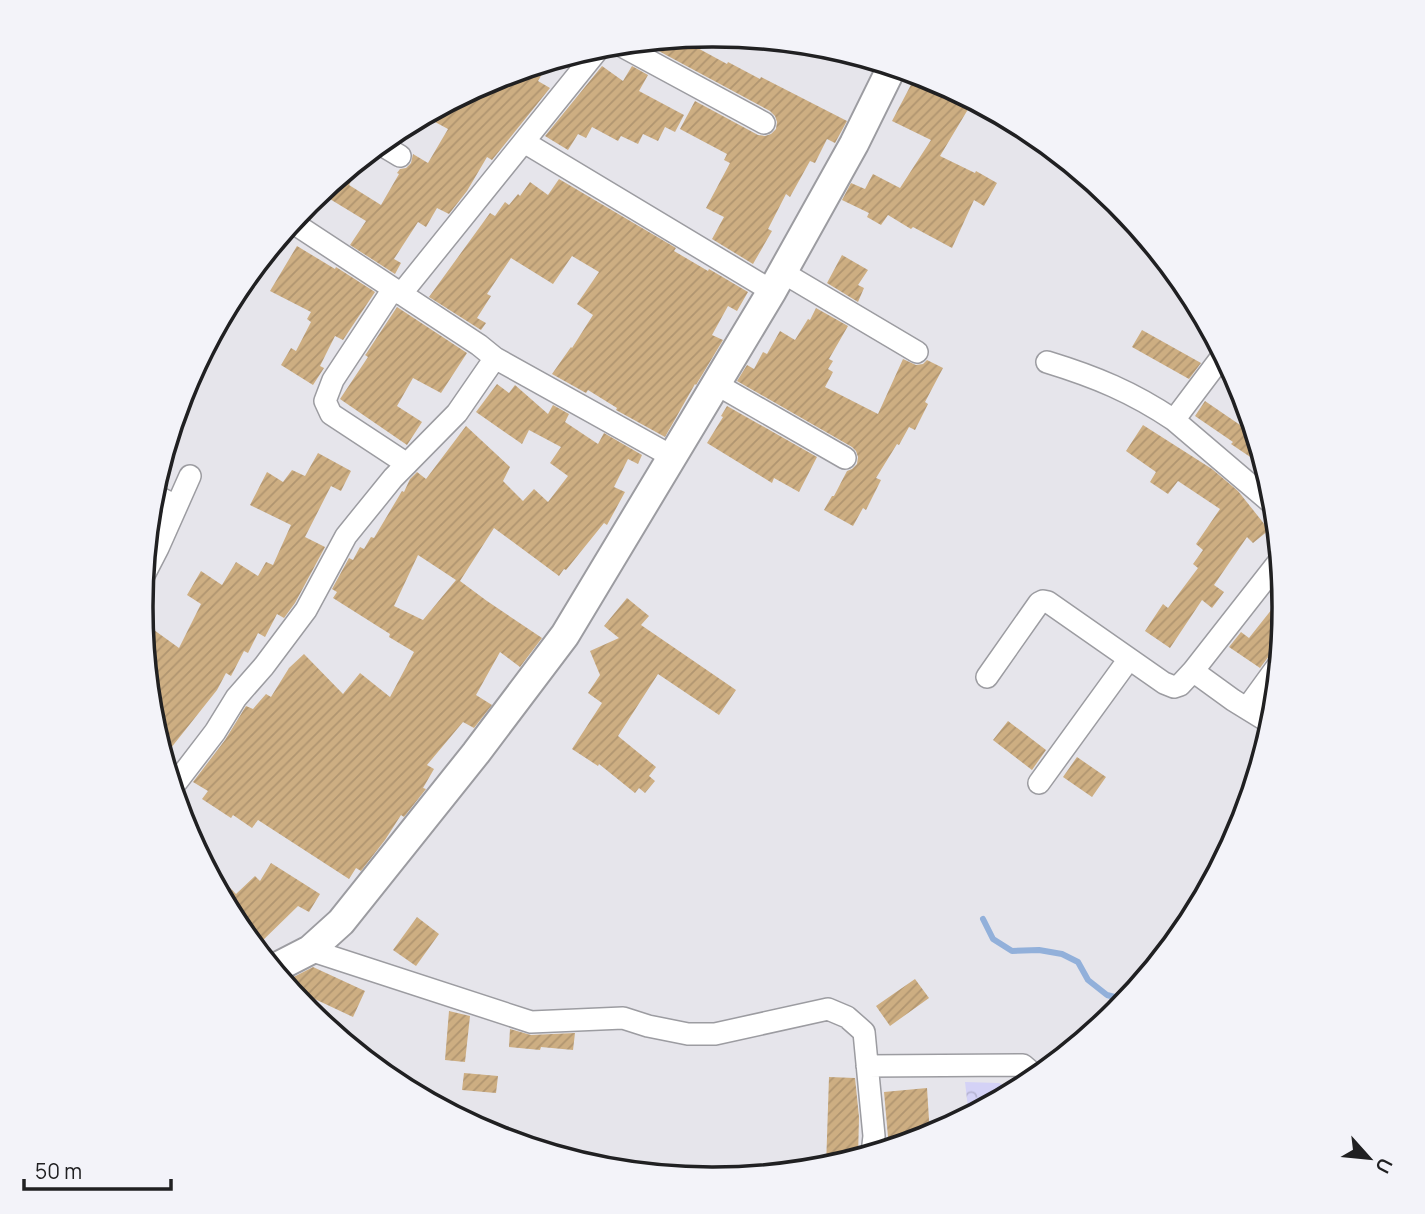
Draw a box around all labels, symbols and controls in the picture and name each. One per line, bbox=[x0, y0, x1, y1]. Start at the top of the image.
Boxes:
north arrow bbox=[1334, 1123, 1404, 1193]
scale bar bbox=[24, 1148, 172, 1192]
text: U bbox=[1369, 1154, 1399, 1178]
text: 50 m bbox=[35, 1157, 82, 1185]

